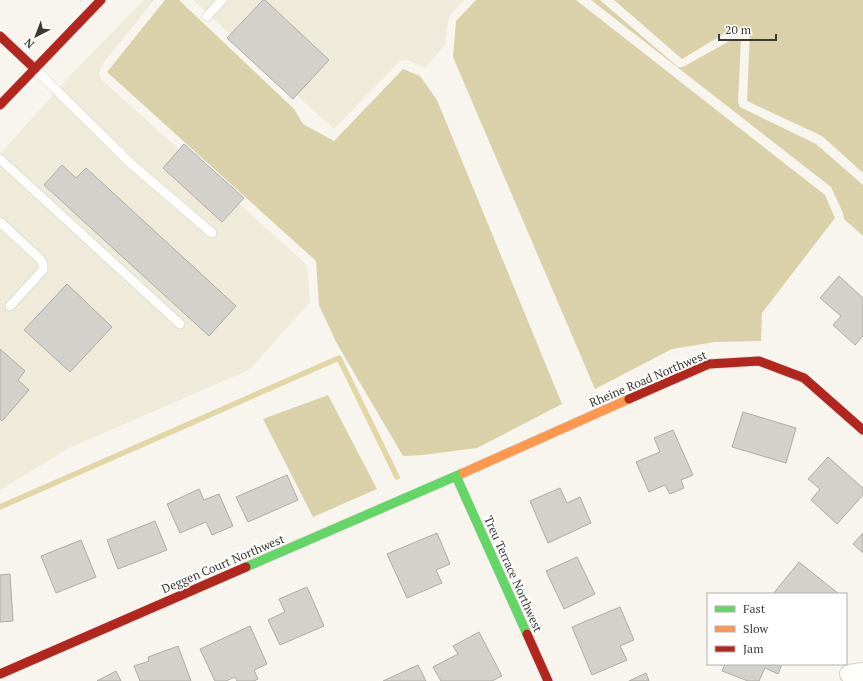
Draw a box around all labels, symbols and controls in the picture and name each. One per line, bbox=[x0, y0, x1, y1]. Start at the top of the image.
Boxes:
north arrow bbox=[16, 16, 56, 56]
scale bar bbox=[719, 16, 776, 42]
text: 20 m bbox=[725, 22, 752, 37]
text: N bbox=[21, 35, 37, 51]
street label: Rheine Road Northwest bbox=[587, 347, 709, 410]
street label: Treu Terrace Northwest bbox=[481, 513, 546, 635]
street label: Deggen Court Northwest bbox=[159, 531, 287, 596]
legend bbox=[707, 593, 847, 665]
text: Fast bbox=[743, 601, 766, 616]
text: Slow bbox=[743, 621, 769, 636]
text: Jam bbox=[743, 641, 764, 656]

